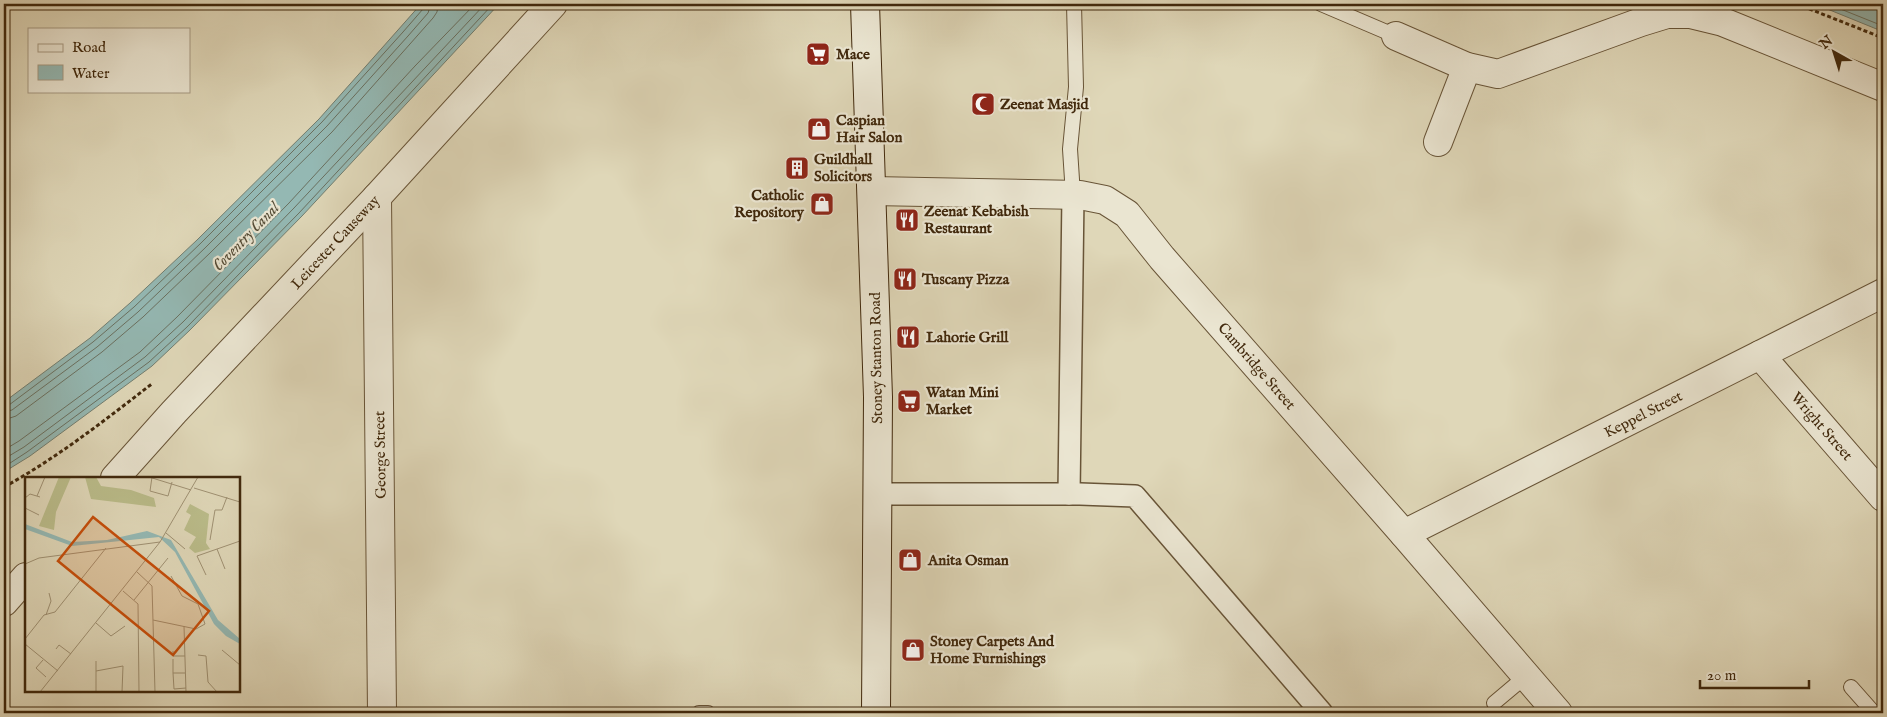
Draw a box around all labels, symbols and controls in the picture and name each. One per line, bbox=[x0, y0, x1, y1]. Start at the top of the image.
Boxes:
legend bbox=[28, 28, 190, 92]
north arrow bbox=[1810, 28, 1860, 78]
text: N bbox=[1815, 32, 1837, 54]
text: Road bbox=[72, 38, 107, 57]
supermarket icon: Mace bbox=[805, 41, 831, 67]
place label: Mace bbox=[836, 45, 870, 64]
text: Water bbox=[72, 64, 110, 83]
mosque icon: Zeenat Masjid bbox=[970, 91, 996, 117]
place label: Zeenat Masjid bbox=[1000, 95, 1090, 114]
place label: Caspian Hair Salon bbox=[836, 111, 902, 147]
shop icon: Caspian Hair Salon bbox=[806, 116, 832, 142]
place label: Guildhall Solicitors bbox=[814, 150, 873, 186]
building icon: Guildhall Solicitors bbox=[784, 155, 810, 181]
place label: Catholic Repository bbox=[734, 186, 805, 222]
street label: Leicester Causeway bbox=[287, 191, 384, 293]
shop icon: Catholic Repository bbox=[809, 191, 835, 217]
water label: Coventry Canal bbox=[209, 198, 285, 276]
place label: Zeenat Kebabish Restaurant bbox=[924, 202, 1030, 238]
restaurant icon: Zeenat Kebabish Restaurant bbox=[894, 207, 920, 233]
restaurant icon: Tuscany Pizza bbox=[892, 266, 918, 292]
place label: Tuscany Pizza bbox=[921, 270, 1010, 289]
street label: Stoney Stanton Road bbox=[866, 291, 887, 424]
street label: Cambridge Street bbox=[1213, 319, 1300, 414]
restaurant icon: Lahorie Grill bbox=[895, 324, 921, 350]
place label: Lahorie Grill bbox=[926, 328, 1009, 347]
place label: Watan Mini Market bbox=[925, 383, 999, 419]
street label: Keppel Street bbox=[1601, 387, 1686, 442]
supermarket icon: Watan Mini Market bbox=[896, 388, 922, 414]
street label: Wright Street bbox=[1787, 388, 1857, 465]
street label: George Street bbox=[370, 411, 391, 499]
inset map bbox=[25, 477, 240, 692]
shop icon: Anita Osman bbox=[897, 547, 923, 573]
place label: Anita Osman bbox=[927, 551, 1009, 570]
place label: Stoney Carpets And Home Furnishings bbox=[930, 632, 1055, 668]
shop icon: Stoney Carpets And Home Furnishings bbox=[900, 637, 926, 663]
scale bar bbox=[1700, 657, 1808, 689]
text: 20 m bbox=[1707, 666, 1737, 685]

